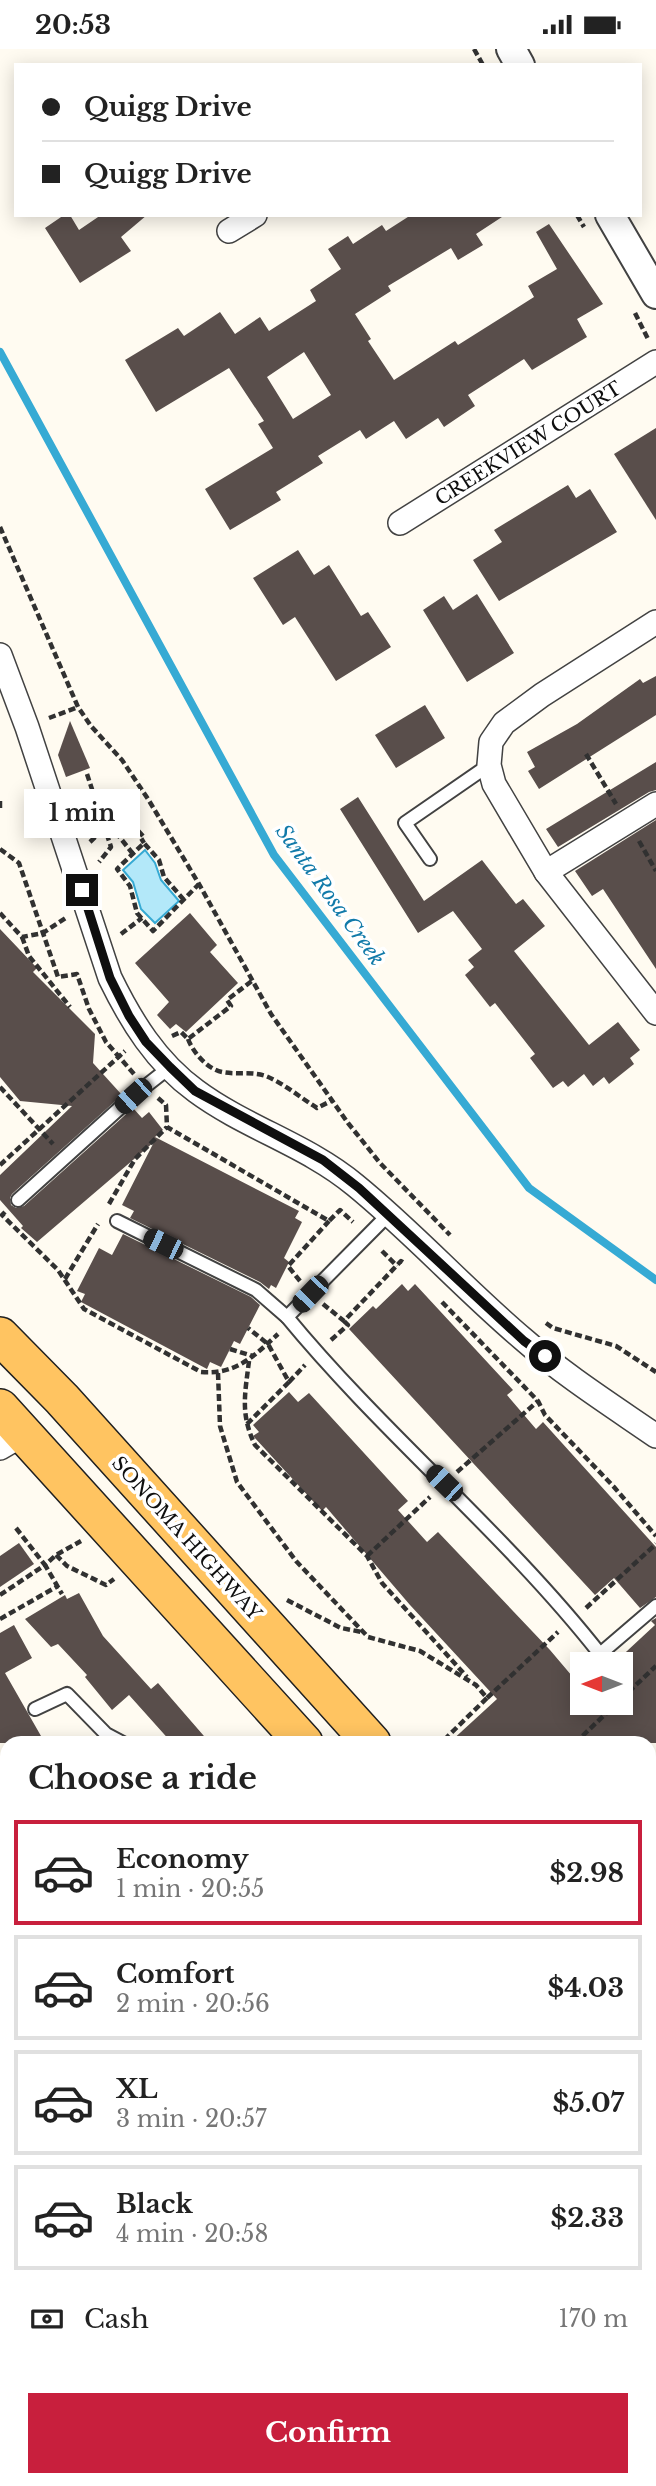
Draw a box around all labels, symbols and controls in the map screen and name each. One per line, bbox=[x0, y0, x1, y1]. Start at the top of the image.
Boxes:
text: 20:53 bbox=[35, 9, 111, 41]
text: Quigg Drive bbox=[84, 91, 252, 123]
text: Quigg Drive bbox=[84, 158, 252, 190]
street label: CREEKVIEW COURT bbox=[431, 377, 626, 510]
callout: 1 min bbox=[24, 789, 140, 837]
text: 1 min bbox=[49, 799, 115, 827]
water label: Santa Rosa Creek bbox=[270, 819, 390, 971]
route end bbox=[66, 874, 98, 906]
car bbox=[111, 1074, 156, 1118]
car bbox=[140, 1225, 187, 1263]
car bbox=[288, 1272, 333, 1316]
route start bbox=[529, 1340, 561, 1372]
street label: SONOMA HIGHWAY bbox=[107, 1452, 266, 1625]
car bbox=[422, 1461, 467, 1505]
north arrow bbox=[570, 1652, 634, 1715]
map controls bbox=[570, 1652, 633, 1715]
text: Choose a ride bbox=[28, 1758, 257, 1798]
icon: car bbox=[32, 1841, 95, 1904]
text: Economy bbox=[116, 1843, 249, 1875]
text: $2.98 bbox=[550, 1857, 624, 1889]
text: 1 min · 20:55 bbox=[116, 1875, 264, 1903]
icon: car bbox=[32, 1956, 95, 2019]
text: Comfort bbox=[116, 1958, 234, 1990]
text: $4.03 bbox=[548, 1972, 624, 2004]
text: 2 min · 20:56 bbox=[116, 1990, 270, 2018]
icon: car bbox=[32, 2071, 95, 2134]
text: XL bbox=[116, 2073, 158, 2105]
text: $5.07 bbox=[552, 2087, 624, 2119]
text: 3 min · 20:57 bbox=[116, 2105, 267, 2133]
icon: car bbox=[32, 2186, 95, 2249]
text: Black bbox=[116, 2188, 193, 2220]
text: $2.33 bbox=[550, 2202, 624, 2234]
text: 4 min · 20:58 bbox=[116, 2220, 268, 2248]
icon: cash bbox=[28, 2300, 66, 2338]
text: Cash bbox=[84, 2303, 149, 2335]
text: 170 m bbox=[558, 2305, 628, 2333]
button: Confirm bbox=[28, 2393, 628, 2473]

